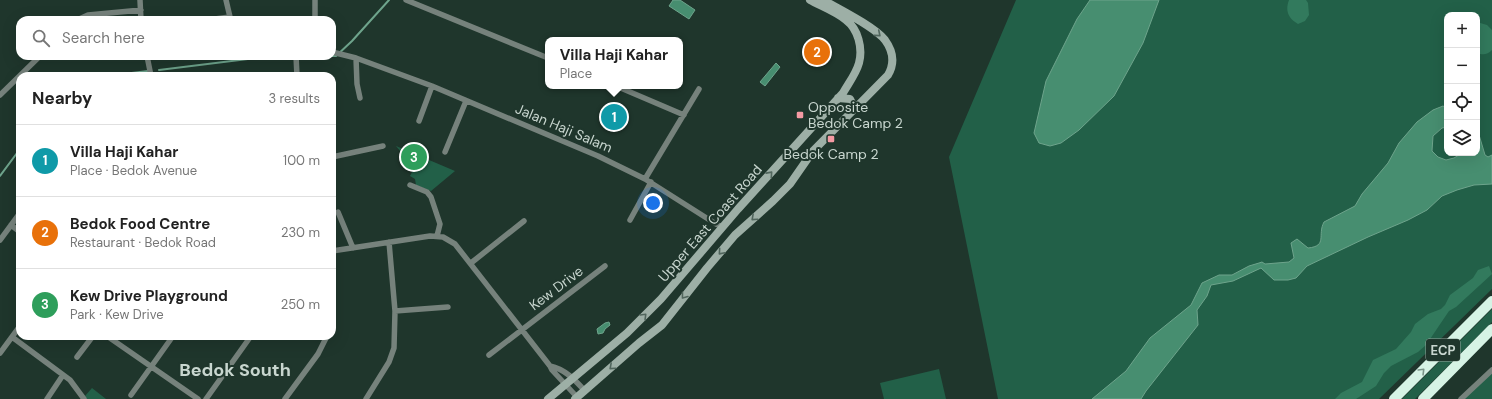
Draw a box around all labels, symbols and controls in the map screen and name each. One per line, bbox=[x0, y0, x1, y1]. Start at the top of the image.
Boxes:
map controls bbox=[1444, 12, 1480, 156]
button: + bbox=[1444, 12, 1480, 48]
search box bbox=[16, 16, 336, 60]
icon: search bbox=[30, 27, 52, 49]
text: Search here bbox=[62, 28, 145, 48]
one-way arrow bbox=[874, 29, 881, 36]
popup bbox=[545, 37, 683, 89]
pin: 2 bbox=[804, 37, 830, 67]
text: Villa Haji Kahar bbox=[560, 45, 668, 65]
button: − bbox=[1444, 48, 1480, 84]
text: Place bbox=[560, 65, 592, 82]
button: locate bbox=[1444, 84, 1480, 120]
text: Nearby bbox=[32, 87, 92, 109]
text: 3 results bbox=[268, 90, 320, 107]
place label: Opposite Bedok Camp 2 bbox=[808, 98, 903, 132]
street label: Jalan Haji Salam bbox=[513, 99, 615, 157]
pin: 1 bbox=[601, 102, 627, 132]
marker: Opposite Bedok Camp 2 bbox=[795, 110, 805, 120]
button: layers bbox=[1444, 120, 1480, 156]
marker: Bedok Camp 2 bbox=[826, 134, 836, 144]
text: Villa Haji Kahar bbox=[70, 142, 179, 162]
pin: 3 bbox=[401, 142, 427, 172]
place label: Bedok Camp 2 bbox=[784, 145, 878, 163]
text: 1 bbox=[43, 152, 47, 169]
text: 100 m bbox=[283, 152, 320, 169]
street label: Upper East Coast Road bbox=[654, 161, 766, 285]
text: Place · Bedok Avenue bbox=[70, 162, 197, 179]
one-way arrow bbox=[765, 171, 773, 179]
your location bbox=[643, 193, 663, 213]
one-way arrow bbox=[751, 213, 759, 221]
text: Bedok Food Centre bbox=[70, 214, 210, 234]
text: 2 bbox=[41, 224, 49, 241]
text: 230 m bbox=[281, 224, 320, 241]
text: Restaurant · Bedok Road bbox=[70, 234, 216, 251]
one-way arrow bbox=[719, 247, 726, 254]
street label: Kew Drive bbox=[525, 262, 587, 314]
text: Kew Drive Playground bbox=[70, 286, 228, 306]
one-way arrow bbox=[682, 292, 689, 299]
text: 3 bbox=[41, 296, 49, 313]
text: 250 m bbox=[281, 296, 320, 313]
text: Park · Kew Drive bbox=[70, 306, 164, 323]
one-way arrow bbox=[639, 313, 647, 321]
road number: ECP bbox=[1426, 339, 1460, 361]
district label: Bedok South bbox=[179, 358, 291, 382]
one-way arrow bbox=[609, 362, 617, 370]
one-way arrow bbox=[1417, 368, 1425, 376]

